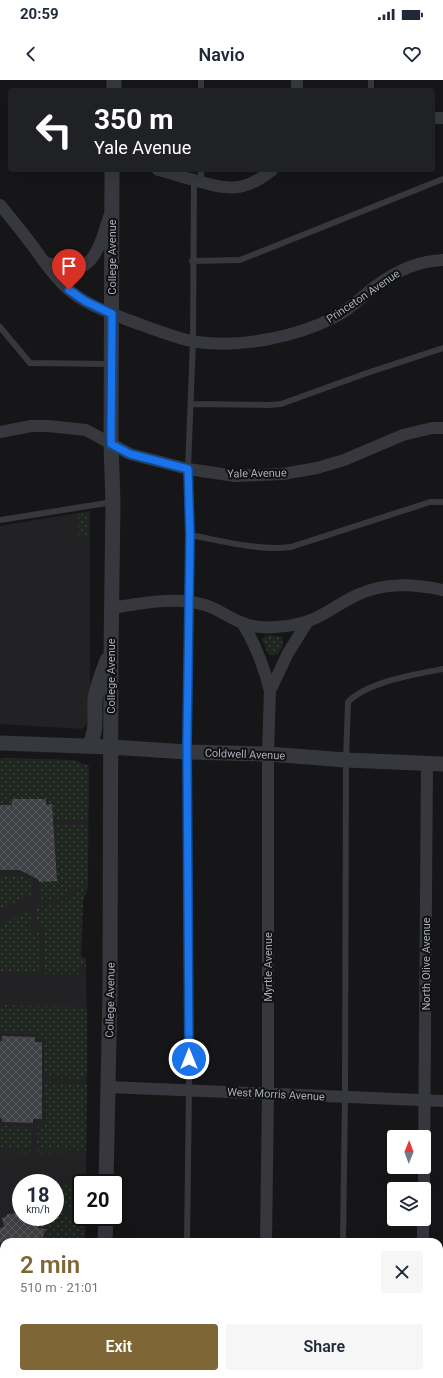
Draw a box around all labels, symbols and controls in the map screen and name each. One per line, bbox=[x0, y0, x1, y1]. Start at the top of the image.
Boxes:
text: 20:59 bbox=[20, 5, 59, 23]
icon: back bbox=[20, 43, 42, 65]
icon: heart bbox=[401, 43, 423, 65]
text: Navio bbox=[198, 44, 245, 65]
text: 350 m bbox=[94, 103, 173, 136]
icon: left bbox=[28, 104, 80, 156]
text: Yale Avenue bbox=[94, 137, 191, 158]
street label: College Avenue bbox=[106, 219, 119, 295]
pin bbox=[52, 249, 86, 290]
icon: arrive bbox=[58, 255, 80, 277]
street label: Princeton Avenue bbox=[324, 267, 403, 326]
street label: Yale Avenue bbox=[227, 466, 287, 481]
street label: College Avenue bbox=[105, 638, 118, 714]
street label: Coldwell Avenue bbox=[205, 747, 286, 762]
street label: North Olive Avenue bbox=[420, 917, 433, 1011]
street label: Myrtle Avenue bbox=[262, 932, 275, 1002]
street label: College Avenue bbox=[103, 962, 118, 1038]
position arrow bbox=[168, 1038, 210, 1080]
street label: West Morris Avenue bbox=[227, 1085, 325, 1104]
north arrow bbox=[387, 1130, 431, 1174]
map controls bbox=[387, 1130, 431, 1226]
speed limit sign: 20 bbox=[72, 1174, 124, 1226]
button: layers bbox=[387, 1182, 431, 1226]
text: 18 bbox=[27, 1183, 49, 1207]
text: km/h bbox=[26, 1204, 50, 1215]
text: 2 min bbox=[20, 1251, 80, 1279]
button: close bbox=[381, 1251, 423, 1293]
text: 510 m · 21:01 bbox=[20, 1280, 99, 1295]
button: Exit bbox=[20, 1324, 218, 1370]
button: Share bbox=[226, 1324, 423, 1370]

